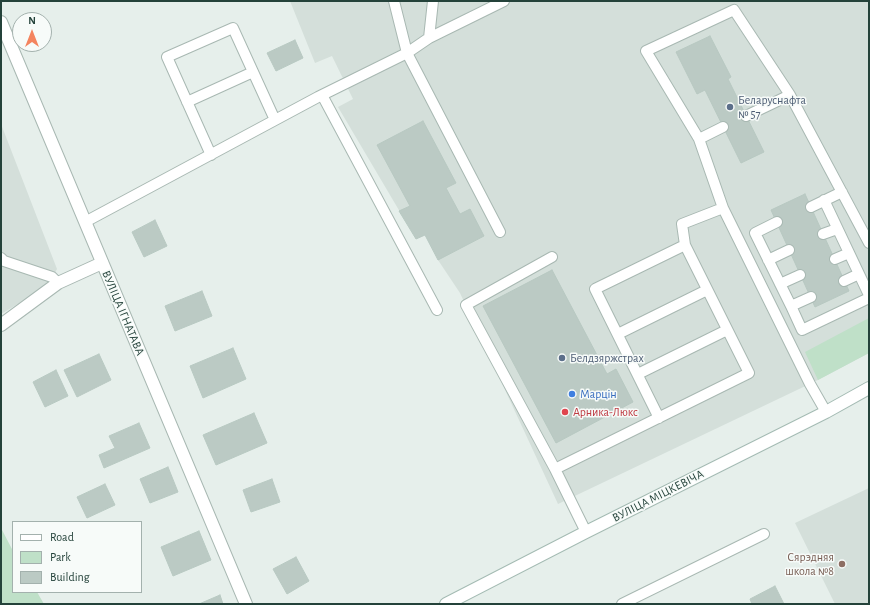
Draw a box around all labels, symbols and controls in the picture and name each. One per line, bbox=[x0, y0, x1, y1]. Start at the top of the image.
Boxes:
north arrow bbox=[12, 12, 52, 52]
text: N bbox=[28, 15, 36, 26]
place label: Беларуснафта № 57 bbox=[738, 93, 806, 121]
marker: Беларуснафта № 57 bbox=[725, 102, 735, 112]
street label: ВУЛІЦА ІГНАТАВА bbox=[99, 268, 147, 358]
place label: Белдзяржстрах bbox=[570, 351, 644, 365]
marker: Белдзяржстрах bbox=[557, 353, 567, 363]
place label: Марцін bbox=[580, 387, 617, 401]
marker: Марцін bbox=[567, 389, 577, 399]
place label: Арника-Люкс bbox=[573, 405, 638, 419]
marker: Арника-Люкс bbox=[560, 407, 570, 417]
street label: ВУЛІЦА МІЦКЕВІЧА bbox=[610, 467, 706, 525]
legend bbox=[12, 521, 142, 593]
text: Road bbox=[50, 531, 74, 543]
place label: Сярэдняя школа №8 bbox=[785, 550, 834, 578]
text: Park bbox=[50, 551, 71, 563]
marker: Сярэдняя школа №8 bbox=[837, 559, 847, 569]
text: Building bbox=[50, 571, 90, 583]

